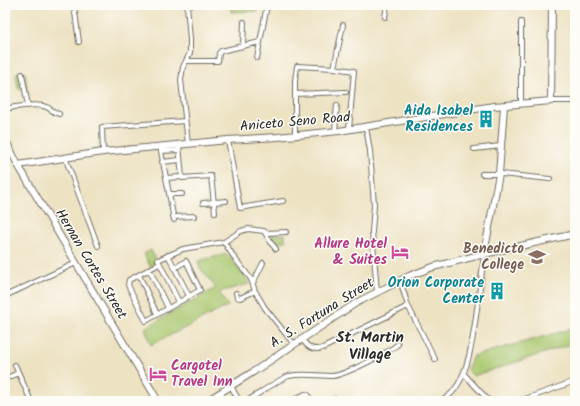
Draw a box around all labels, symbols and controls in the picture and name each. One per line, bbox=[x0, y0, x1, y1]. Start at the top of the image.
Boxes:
place label: Aida Isabel Residences bbox=[404, 100, 473, 138]
street label: Aniceto Seno Road bbox=[239, 106, 352, 138]
building icon: Aida Isabel Residences bbox=[476, 109, 496, 129]
street label: Hernan Cortes Street bbox=[49, 205, 133, 324]
place label: Allure Hotel & Suites bbox=[314, 233, 387, 271]
place label: Benedicto College bbox=[463, 238, 525, 276]
hotel icon: Allure Hotel & Suites bbox=[390, 242, 410, 262]
school or university icon: Benedicto College bbox=[527, 247, 547, 267]
street label: A. S. Fortuna Street bbox=[266, 272, 379, 354]
place label: Orion Corporate Center bbox=[388, 272, 485, 310]
building icon: Orion Corporate Center bbox=[487, 281, 507, 301]
district label: St. Martin Village bbox=[336, 326, 404, 367]
place label: Cargotel Travel Inn bbox=[171, 355, 233, 393]
hotel icon: Cargotel Travel Inn bbox=[148, 364, 168, 384]

